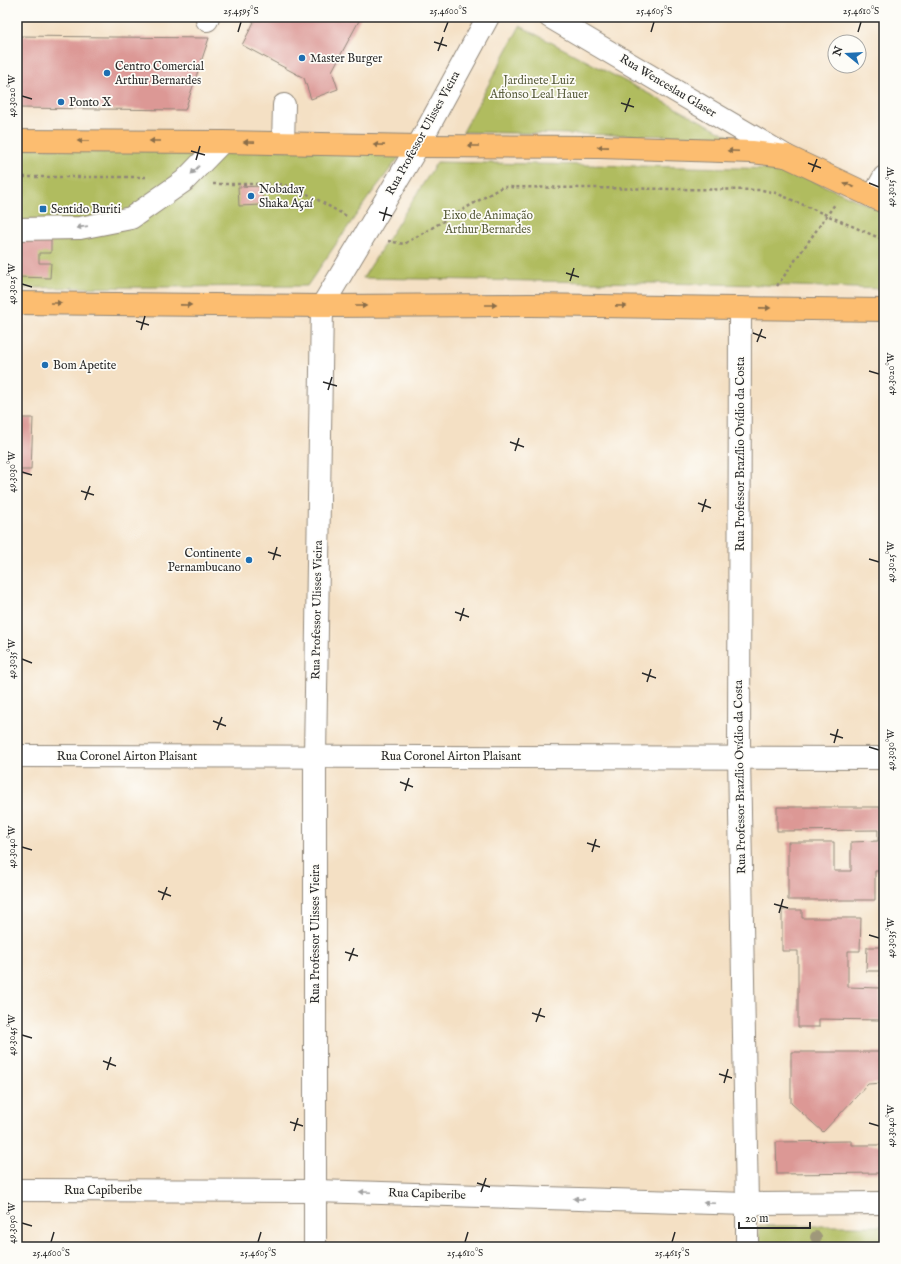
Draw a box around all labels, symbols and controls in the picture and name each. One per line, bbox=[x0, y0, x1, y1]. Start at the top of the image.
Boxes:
text: 25.4595°S bbox=[223, 5, 259, 18]
text: 25.4600°S bbox=[429, 5, 467, 18]
text: 25.4605°S bbox=[636, 5, 672, 18]
text: 25.4610°S bbox=[843, 5, 879, 18]
north arrow bbox=[827, 34, 867, 74]
text: N bbox=[830, 44, 847, 59]
place label: Master Burger bbox=[310, 51, 383, 66]
street label: Rua Wenceslau Glaser bbox=[617, 51, 720, 121]
marker: Master Burger bbox=[297, 53, 307, 63]
place label: Centro Comercial Arthur Bernardes bbox=[114, 59, 205, 88]
marker: Centro Comercial Arthur Bernardes bbox=[102, 68, 112, 78]
street label: Rua Professor Ulisses Vieira bbox=[383, 68, 464, 198]
park label: Jardinete Luiz Affonso Leal Hauer bbox=[489, 73, 589, 102]
text: 49.3020°W bbox=[6, 74, 19, 117]
place label: Ponto X bbox=[69, 95, 112, 110]
marker: Ponto X bbox=[56, 97, 66, 107]
one-way arrow bbox=[76, 138, 89, 144]
one-way arrow bbox=[148, 138, 161, 144]
one-way arrow bbox=[243, 139, 255, 146]
one-way arrow bbox=[372, 142, 385, 148]
one-way arrow bbox=[466, 143, 479, 149]
one-way arrow bbox=[596, 144, 609, 150]
one-way arrow bbox=[727, 148, 739, 155]
one-way arrow bbox=[190, 165, 200, 175]
text: 49.3015°W bbox=[885, 167, 898, 207]
place label: Nobaday Shaka Açaí bbox=[259, 182, 313, 211]
one-way arrow bbox=[843, 182, 854, 188]
marker: Nobaday Shaka Açaí bbox=[246, 191, 256, 201]
place label: Sentido Buriti bbox=[51, 202, 121, 217]
marker: Sentido Buriti bbox=[38, 204, 48, 214]
park label: Eixo de Animação Arthur Bernardes bbox=[443, 208, 533, 237]
one-way arrow bbox=[76, 224, 88, 230]
text: 49.3025°W bbox=[6, 263, 19, 305]
one-way arrow bbox=[50, 300, 63, 306]
one-way arrow bbox=[180, 302, 193, 308]
one-way arrow bbox=[485, 302, 498, 308]
one-way arrow bbox=[355, 303, 368, 309]
one-way arrow bbox=[615, 303, 628, 309]
one-way arrow bbox=[759, 305, 772, 311]
text: 49.3020°W bbox=[885, 352, 898, 395]
street label: Rua Professor Brazílio Ovídio da Costa bbox=[733, 356, 748, 551]
place label: Bom Apetite bbox=[53, 358, 117, 374]
marker: Bom Apetite bbox=[40, 360, 50, 370]
text: 49.3030°W bbox=[6, 451, 19, 493]
street label: Rua Professor Ulisses Vieira bbox=[308, 539, 326, 680]
text: 49.3025°W bbox=[885, 541, 898, 583]
place label: Continente Pernambucano bbox=[168, 546, 242, 575]
marker: Continente Pernambucano bbox=[244, 555, 254, 565]
text: 49.3035°W bbox=[6, 638, 19, 679]
street label: Rua Professor Brazílio Ovídio da Costa bbox=[731, 679, 749, 874]
text: 49.3030°W bbox=[885, 729, 898, 771]
street label: Rua Coronel Airton Plaisant bbox=[57, 749, 197, 764]
street label: Rua Coronel Airton Plaisant bbox=[381, 749, 521, 764]
text: 49.3040°W bbox=[6, 825, 19, 868]
street label: Rua Professor Ulisses Vieira bbox=[308, 863, 323, 1004]
text: 49.3035°W bbox=[885, 917, 898, 958]
text: 49.3045°W bbox=[6, 1014, 19, 1056]
text: 49.3040°W bbox=[885, 1104, 898, 1147]
street label: Rua Capiberibe bbox=[64, 1183, 142, 1199]
street label: Rua Capiberibe bbox=[388, 1185, 467, 1204]
one-way arrow bbox=[358, 1189, 371, 1195]
one-way arrow bbox=[573, 1195, 585, 1202]
one-way arrow bbox=[702, 1200, 715, 1206]
text: 49.3050°W bbox=[6, 1202, 19, 1244]
scale bar bbox=[739, 1204, 810, 1230]
text: 20 m bbox=[745, 1211, 768, 1226]
text: 25.4600°S bbox=[32, 1247, 70, 1260]
text: 25.4605°S bbox=[240, 1247, 276, 1260]
text: 25.4610°S bbox=[447, 1247, 483, 1260]
text: 25.4615°S bbox=[654, 1247, 690, 1260]

